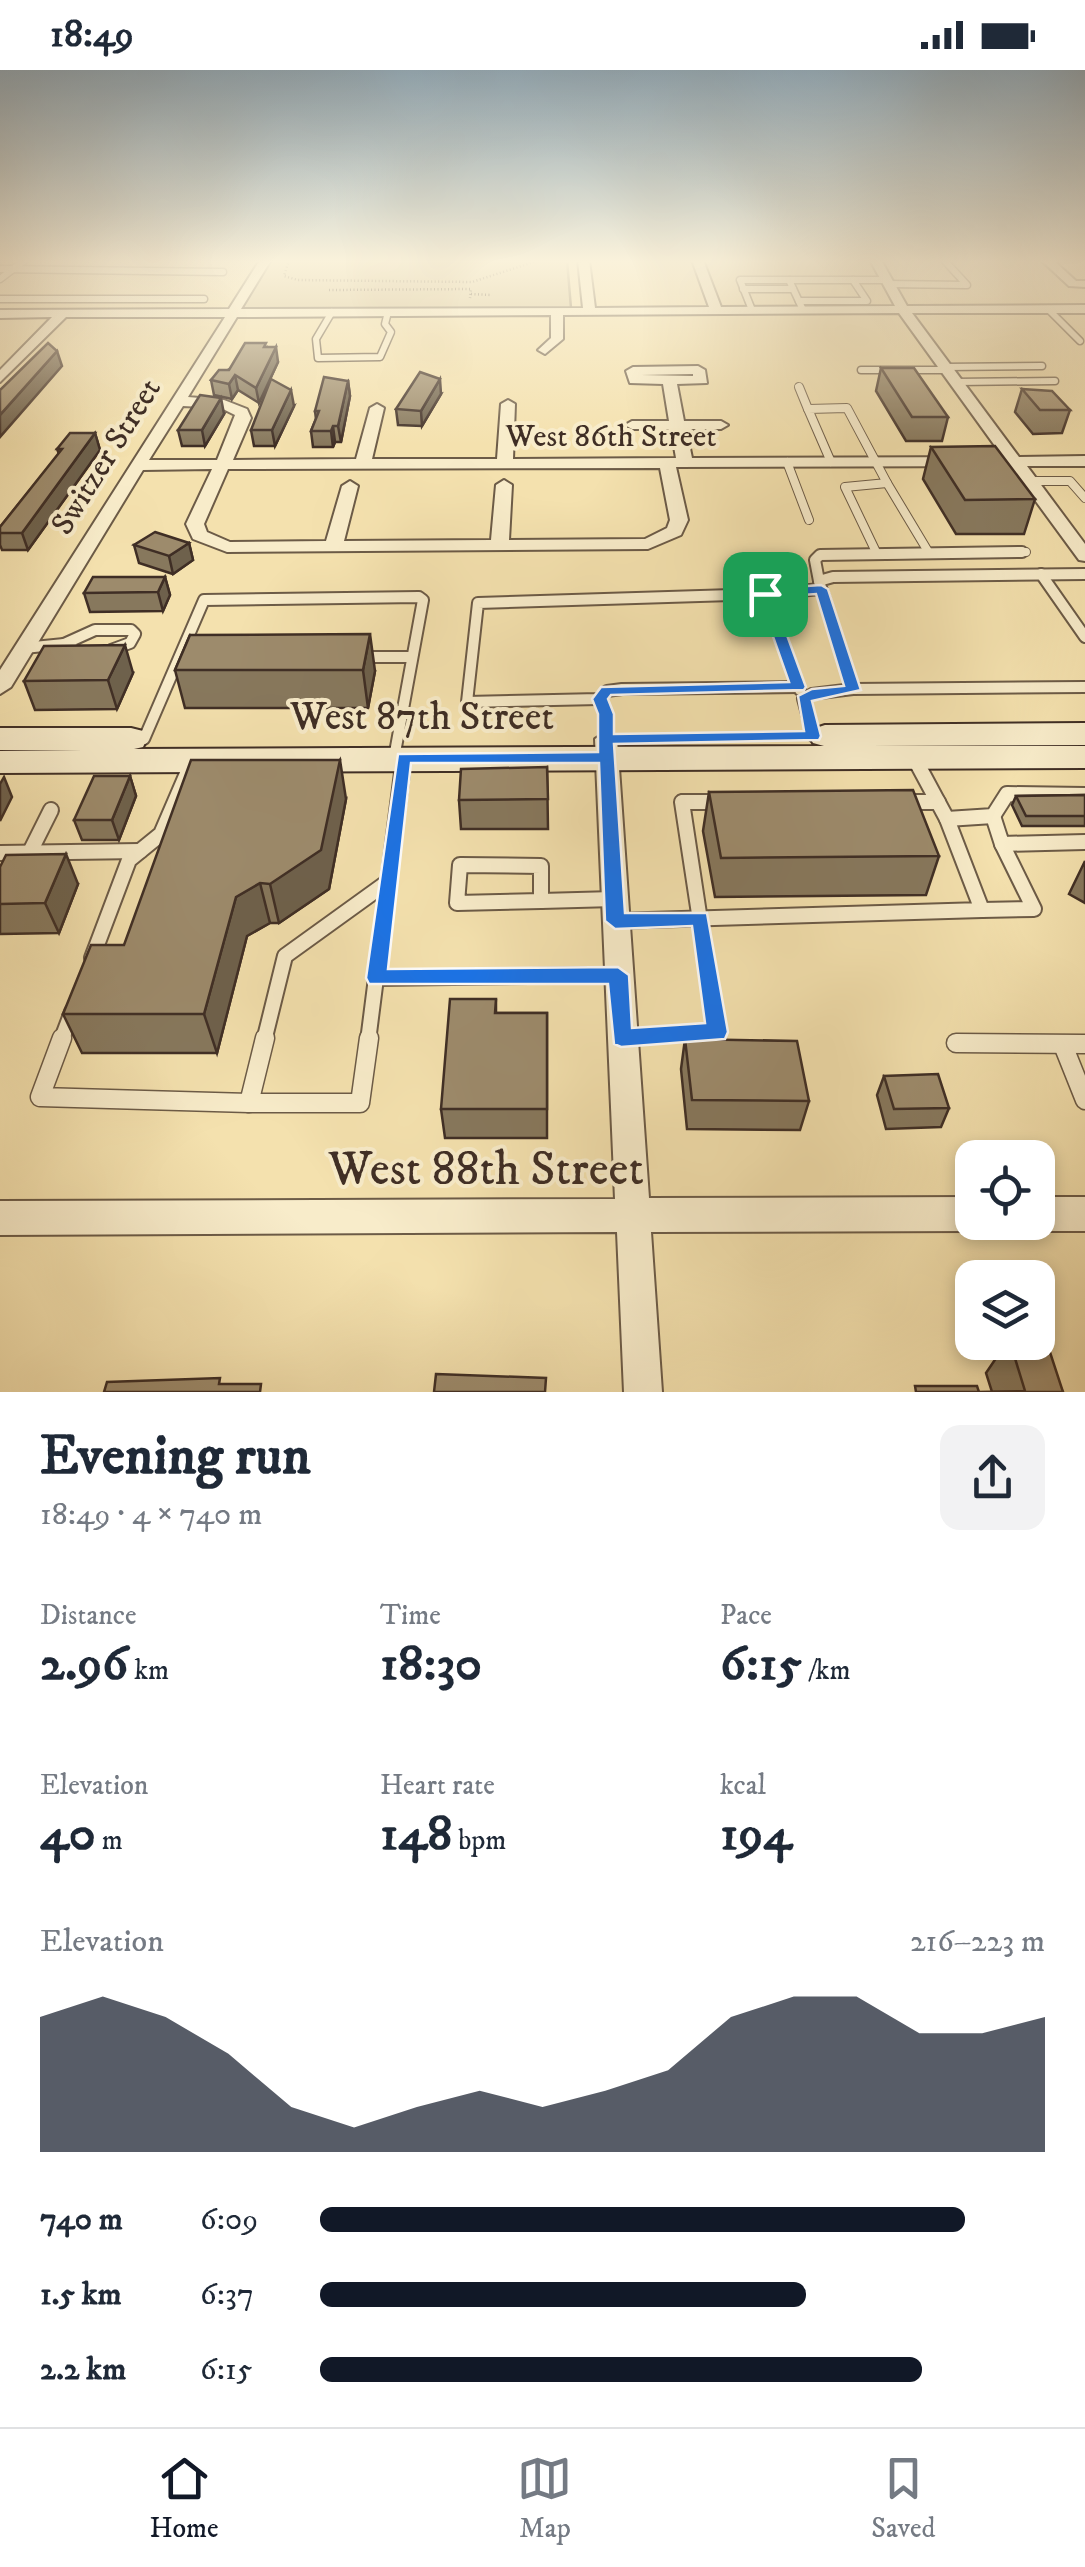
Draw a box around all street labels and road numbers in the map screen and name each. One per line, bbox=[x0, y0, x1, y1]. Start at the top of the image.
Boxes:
street label: Switzer Street bbox=[43, 371, 171, 543]
street label: West 86th Street bbox=[504, 417, 717, 457]
street label: West 87th Street bbox=[289, 693, 554, 743]
street label: West 88th Street bbox=[327, 1140, 644, 1200]

